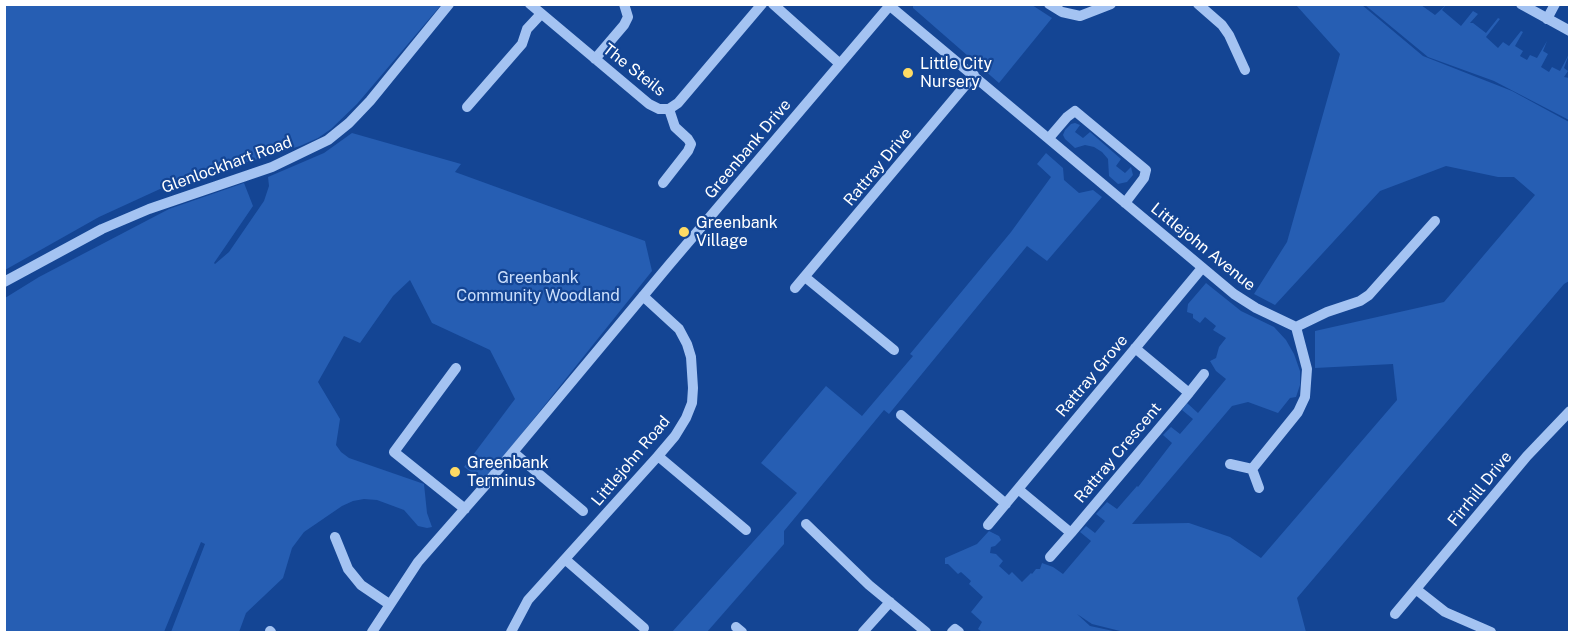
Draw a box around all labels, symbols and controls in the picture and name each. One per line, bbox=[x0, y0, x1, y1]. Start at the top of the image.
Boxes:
street label: The Steils bbox=[599, 40, 669, 100]
place label: Little City Nursery bbox=[920, 54, 992, 92]
marker: Little City Nursery bbox=[901, 66, 915, 80]
street label: Greenbank Drive bbox=[701, 95, 795, 203]
street label: Rattray Drive bbox=[840, 124, 916, 210]
street label: Glenlockhart Road bbox=[159, 132, 295, 198]
street label: Littlejohn Avenue bbox=[1147, 199, 1259, 295]
place label: Greenbank Village bbox=[696, 213, 778, 251]
marker: Greenbank Village bbox=[677, 225, 691, 239]
park label: Greenbank Community Woodland bbox=[456, 268, 620, 306]
street label: Rattray Grove bbox=[1052, 331, 1132, 421]
street label: Rattray Crescent bbox=[1071, 399, 1165, 507]
street label: Littlejohn Road bbox=[588, 412, 674, 510]
street label: Firrhill Drive bbox=[1444, 448, 1516, 530]
place label: Greenbank Terminus bbox=[467, 453, 549, 491]
marker: Greenbank Terminus bbox=[448, 465, 462, 479]

